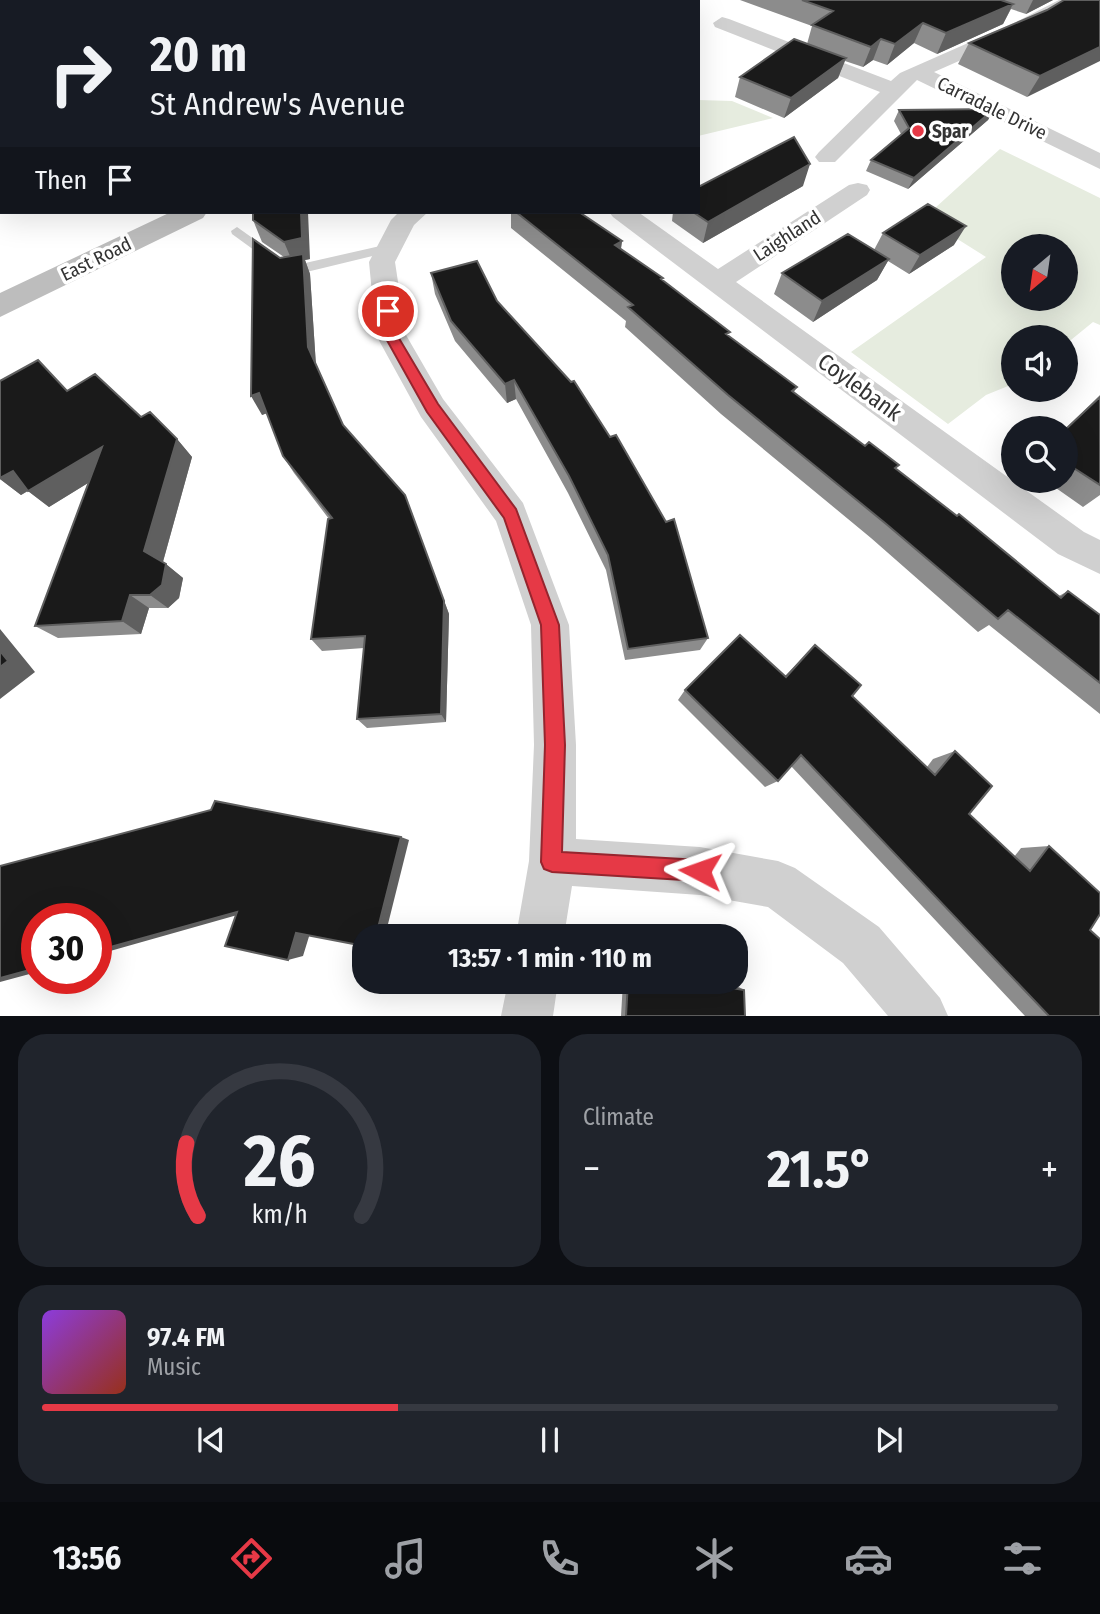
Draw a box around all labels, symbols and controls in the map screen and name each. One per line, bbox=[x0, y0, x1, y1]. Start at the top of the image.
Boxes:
text: 20 m bbox=[150, 25, 247, 84]
icon: right bbox=[35, 28, 126, 119]
street label: Carradale Drive bbox=[933, 72, 1051, 144]
text: St Andrew's Avenue bbox=[150, 85, 405, 123]
place label: Spar bbox=[932, 120, 969, 143]
marker: Spar bbox=[910, 123, 926, 139]
icon: arrive bbox=[101, 161, 139, 199]
text: Then bbox=[35, 165, 87, 196]
street label: Laighland bbox=[749, 206, 825, 266]
street label: East Road bbox=[57, 232, 135, 286]
north arrow bbox=[1001, 234, 1078, 312]
map controls bbox=[1001, 234, 1078, 493]
pin bbox=[358, 281, 418, 341]
icon: arrive bbox=[369, 292, 407, 330]
button: sound bbox=[1001, 325, 1078, 402]
street label: Coylebank bbox=[813, 347, 908, 427]
button: search bbox=[1001, 416, 1078, 493]
position arrow bbox=[663, 834, 737, 908]
speed limit sign: 30 bbox=[21, 903, 112, 994]
text: 13:57 · 1 min · 110 m bbox=[448, 943, 652, 974]
text: Climate bbox=[583, 1103, 654, 1131]
text: 26 bbox=[243, 1119, 315, 1206]
text: 21.5° bbox=[767, 1138, 874, 1201]
text: − bbox=[583, 1146, 600, 1192]
text: + bbox=[1041, 1146, 1058, 1192]
text: km/h bbox=[252, 1200, 307, 1230]
text: 97.4 FM bbox=[147, 1322, 225, 1353]
text: Music bbox=[147, 1353, 201, 1381]
icon: previous bbox=[192, 1421, 230, 1459]
icon: pause bbox=[531, 1421, 569, 1459]
icon: next bbox=[870, 1421, 908, 1459]
icon: directions bbox=[227, 1534, 276, 1583]
icon: music bbox=[381, 1534, 430, 1583]
icon: phone bbox=[535, 1534, 584, 1583]
icon: climate bbox=[690, 1534, 739, 1583]
icon: car bbox=[844, 1534, 893, 1583]
icon: filters bbox=[998, 1534, 1047, 1583]
text: 13:56 bbox=[53, 1539, 121, 1577]

